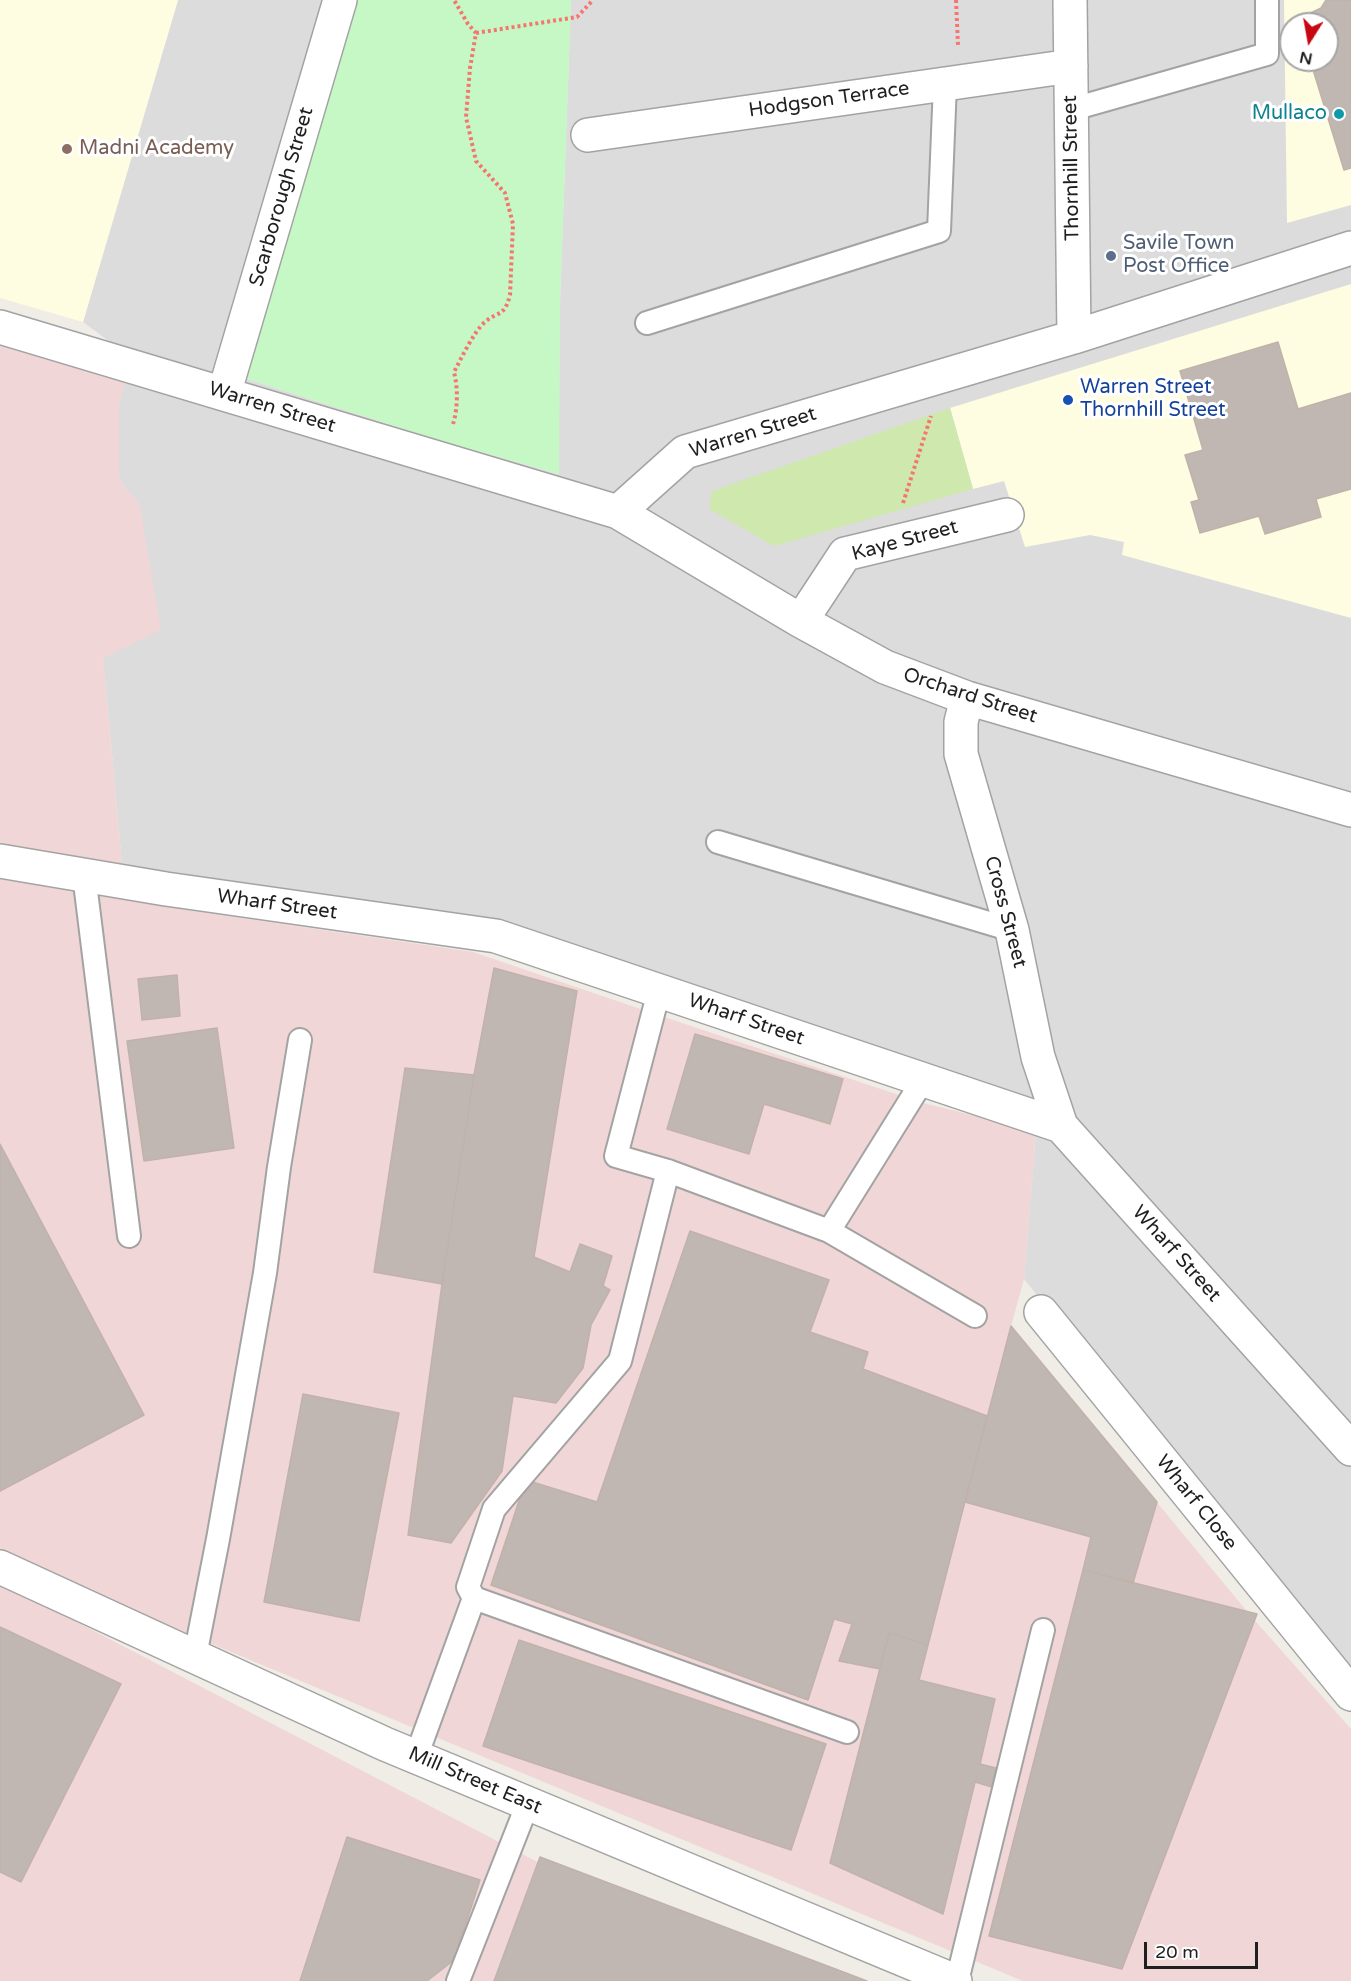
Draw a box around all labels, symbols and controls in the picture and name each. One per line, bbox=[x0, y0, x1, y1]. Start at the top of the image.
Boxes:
north arrow bbox=[1279, 12, 1339, 72]
text: N bbox=[1298, 47, 1314, 69]
street label: Hodgson Terrace bbox=[747, 77, 911, 123]
street label: Thornhill Street bbox=[1059, 95, 1085, 241]
place label: Mullaco bbox=[1252, 102, 1327, 126]
street label: Scarborough Street bbox=[245, 105, 319, 289]
marker: Mullaco bbox=[1332, 107, 1346, 121]
place label: Madni Academy bbox=[79, 137, 234, 161]
marker: Madni Academy bbox=[60, 142, 74, 156]
place label: Savile Town Post Office bbox=[1123, 232, 1234, 279]
marker: Savile Town Post Office bbox=[1104, 249, 1118, 263]
place label: Warren Street Thornhill Street bbox=[1080, 376, 1226, 423]
street label: Warren Street bbox=[206, 377, 338, 439]
marker: Warren Street Thornhill Street bbox=[1061, 393, 1075, 407]
street label: Warren Street bbox=[687, 402, 819, 464]
street label: Kaye Street bbox=[849, 515, 961, 567]
street label: Orchard Street bbox=[900, 663, 1040, 729]
street label: Cross Street bbox=[979, 853, 1031, 971]
street label: Wharf Street bbox=[215, 885, 339, 925]
street label: Wharf Street bbox=[685, 989, 807, 1051]
street label: Wharf Street bbox=[1126, 1201, 1226, 1307]
street label: Wharf Close bbox=[1150, 1450, 1242, 1556]
street label: Mill Street East bbox=[405, 1742, 545, 1820]
scale bar bbox=[1147, 1930, 1261, 1968]
text: 20 m bbox=[1155, 1941, 1199, 1963]

